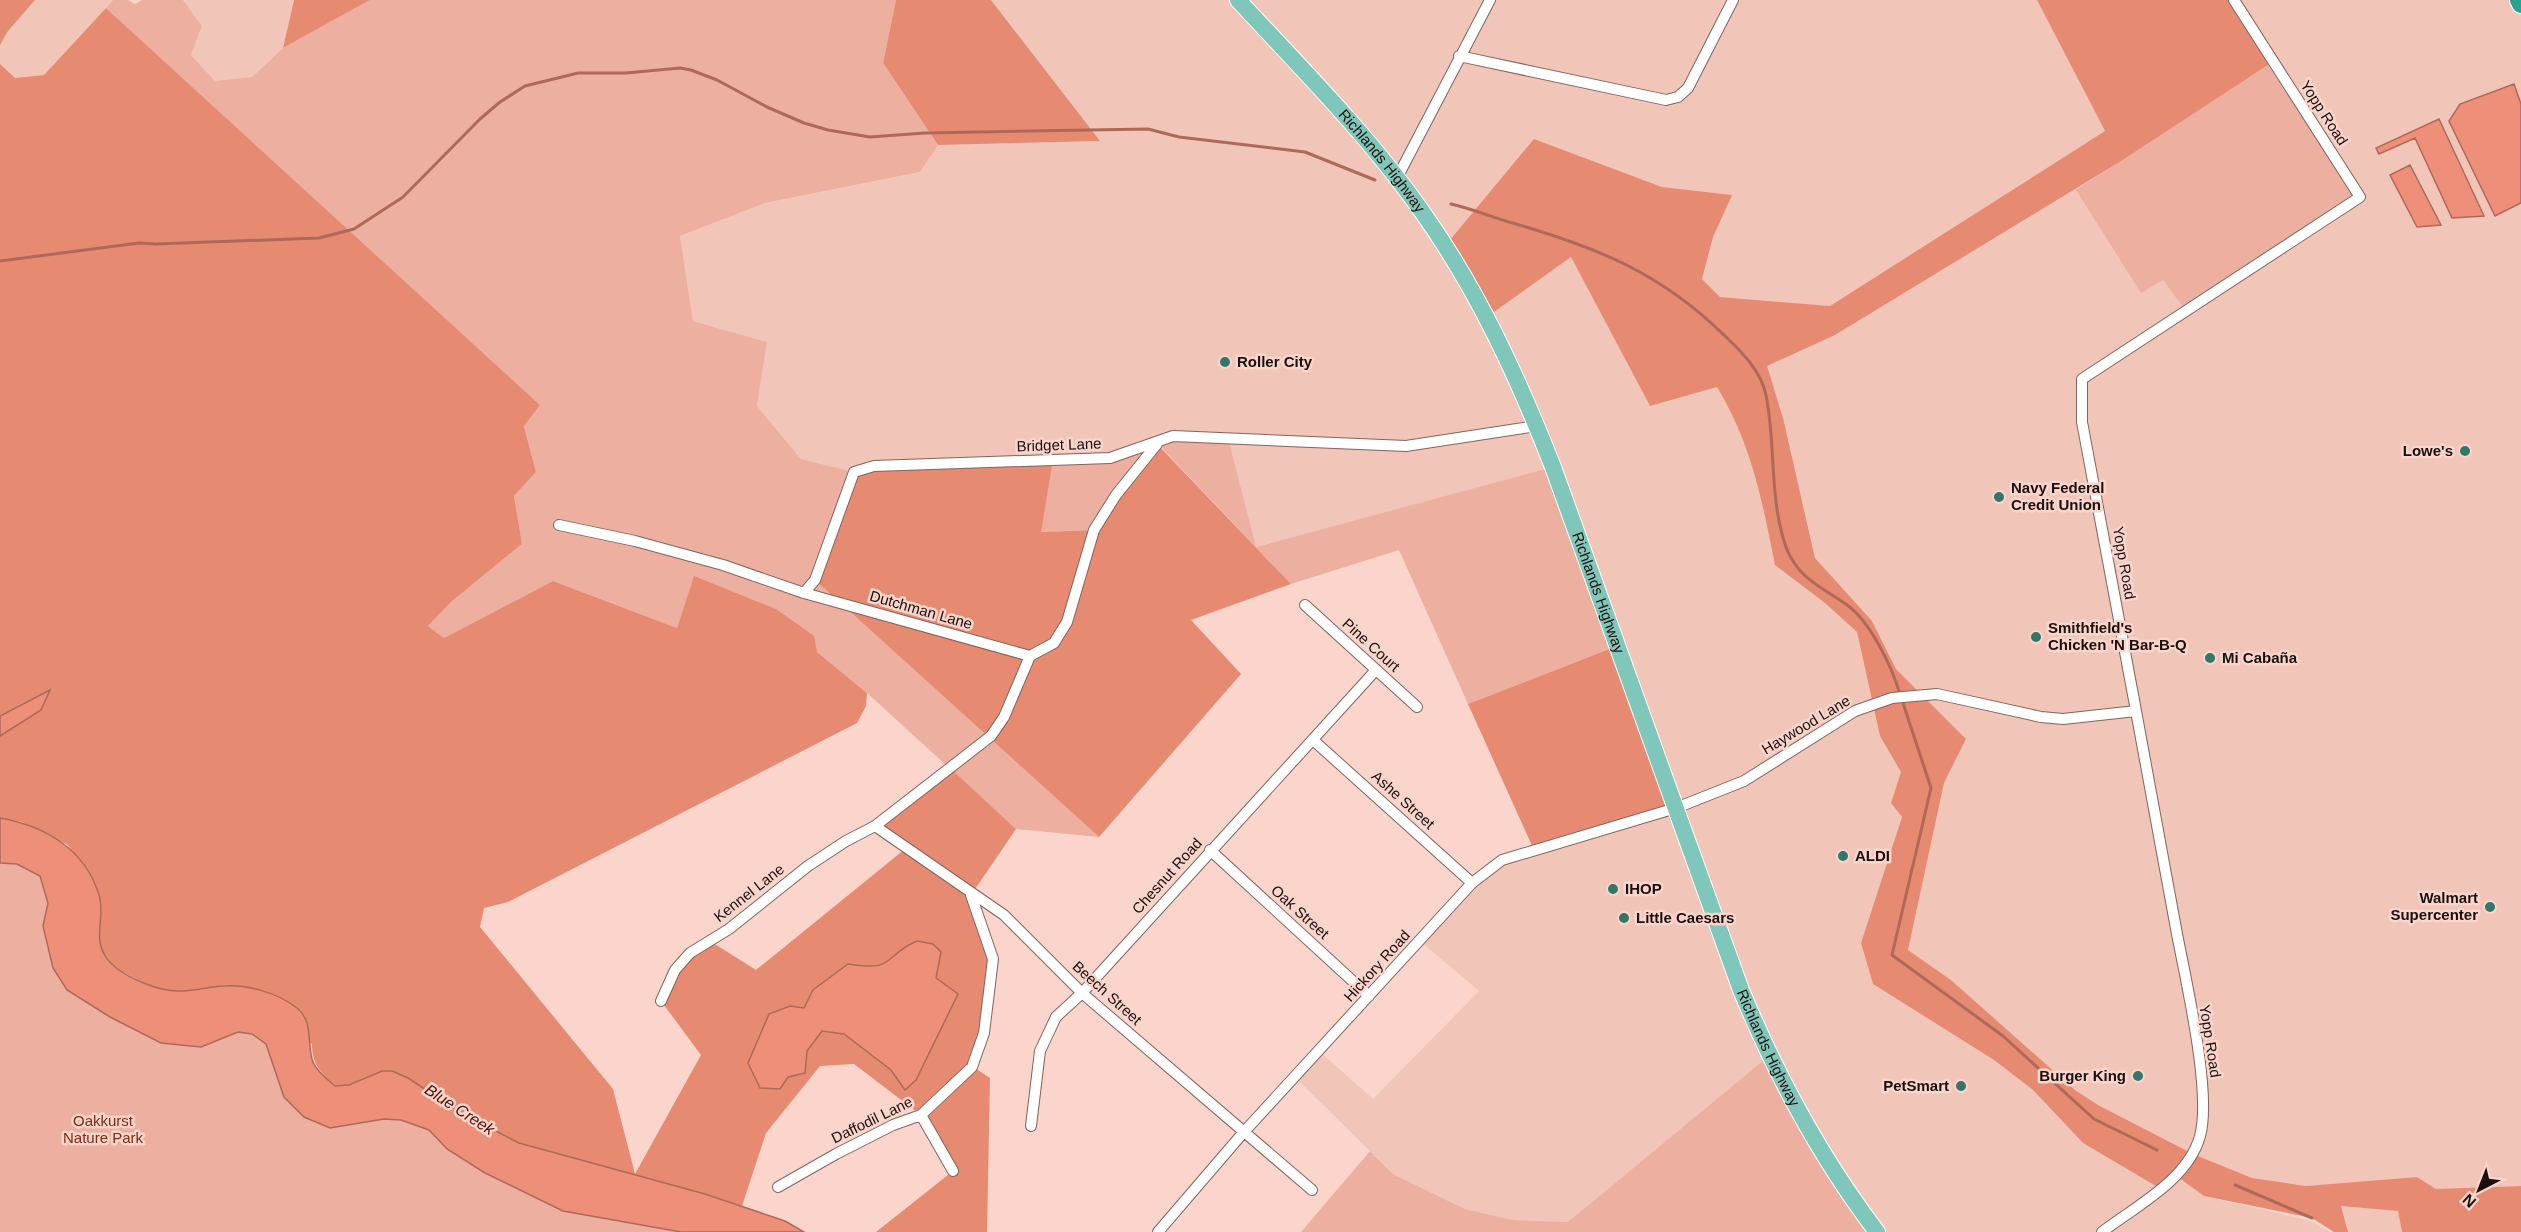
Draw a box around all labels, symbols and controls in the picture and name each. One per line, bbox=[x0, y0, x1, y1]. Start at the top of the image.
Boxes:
street label: Yopp Road bbox=[2297, 77, 2352, 148]
street label: Richlands Highway bbox=[1336, 106, 1429, 216]
place label: Roller City bbox=[1237, 353, 1313, 370]
marker: Roller City bbox=[1218, 355, 1232, 369]
street label: Bridget Lane bbox=[1016, 435, 1102, 454]
place label: Lowe's bbox=[2403, 442, 2453, 459]
marker: Lowe's bbox=[2458, 444, 2472, 458]
place label: Navy Federal Credit Union bbox=[2011, 479, 2104, 513]
marker: Navy Federal Credit Union bbox=[1992, 490, 2006, 504]
street label: Yopp Road bbox=[2110, 525, 2139, 601]
street label: Richlands Highway bbox=[1569, 530, 1628, 656]
street label: Dutchman Lane bbox=[868, 587, 974, 632]
street label: Pine Court bbox=[1339, 615, 1404, 675]
place label: Smithfield's Chicken 'N Bar-B-Q bbox=[2048, 619, 2187, 653]
marker: Smithfield's Chicken 'N Bar-B-Q bbox=[2029, 630, 2043, 644]
place label: Mi Cabaña bbox=[2222, 649, 2298, 666]
marker: Mi Cabaña bbox=[2203, 651, 2217, 665]
street label: Haywood Lane bbox=[1758, 692, 1853, 758]
street label: Ashe Street bbox=[1369, 767, 1439, 833]
street label: Chesnut Road bbox=[1128, 834, 1205, 917]
place label: ALDI bbox=[1855, 847, 1890, 864]
marker: ALDI bbox=[1836, 849, 1850, 863]
street label: Kennel Lane bbox=[710, 860, 787, 925]
place label: IHOP bbox=[1625, 880, 1662, 897]
street label: Oak Street bbox=[1268, 881, 1333, 942]
marker: IHOP bbox=[1606, 882, 1620, 896]
place label: Walmart Supercenter bbox=[2390, 889, 2478, 923]
marker: Walmart Supercenter bbox=[2483, 900, 2497, 914]
place label: Little Caesars bbox=[1636, 909, 1734, 926]
marker: Little Caesars bbox=[1617, 911, 1631, 925]
street label: Hickory Road bbox=[1340, 927, 1413, 1005]
street label: Beech Street bbox=[1069, 957, 1146, 1029]
street label: Richlands Highway bbox=[1734, 987, 1804, 1110]
street label: Yopp Road bbox=[2196, 1003, 2225, 1079]
place label: Burger King bbox=[2039, 1067, 2126, 1084]
marker: Burger King bbox=[2131, 1069, 2145, 1083]
place label: PetSmart bbox=[1883, 1077, 1949, 1094]
marker: PetSmart bbox=[1954, 1079, 1968, 1093]
water label: Blue Creek bbox=[422, 1081, 498, 1139]
street label: Daffodil Lane bbox=[828, 1093, 915, 1147]
park label: Oakkurst Nature Park bbox=[63, 1112, 144, 1146]
north arrow bbox=[2449, 1160, 2509, 1220]
text: N bbox=[2459, 1191, 2479, 1211]

